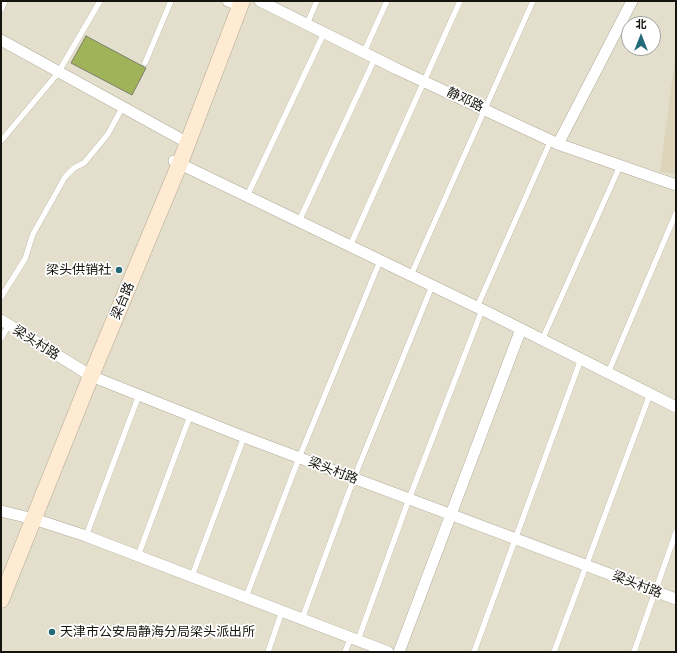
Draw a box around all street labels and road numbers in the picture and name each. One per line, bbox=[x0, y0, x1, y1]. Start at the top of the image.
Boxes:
street label: 静邓路 bbox=[444, 85, 486, 115]
street label: 梁台路 bbox=[108, 280, 138, 322]
street label: 梁头村路 bbox=[10, 323, 62, 363]
street label: 梁头村路 bbox=[306, 454, 360, 488]
street label: 梁头村路 bbox=[610, 568, 664, 602]

